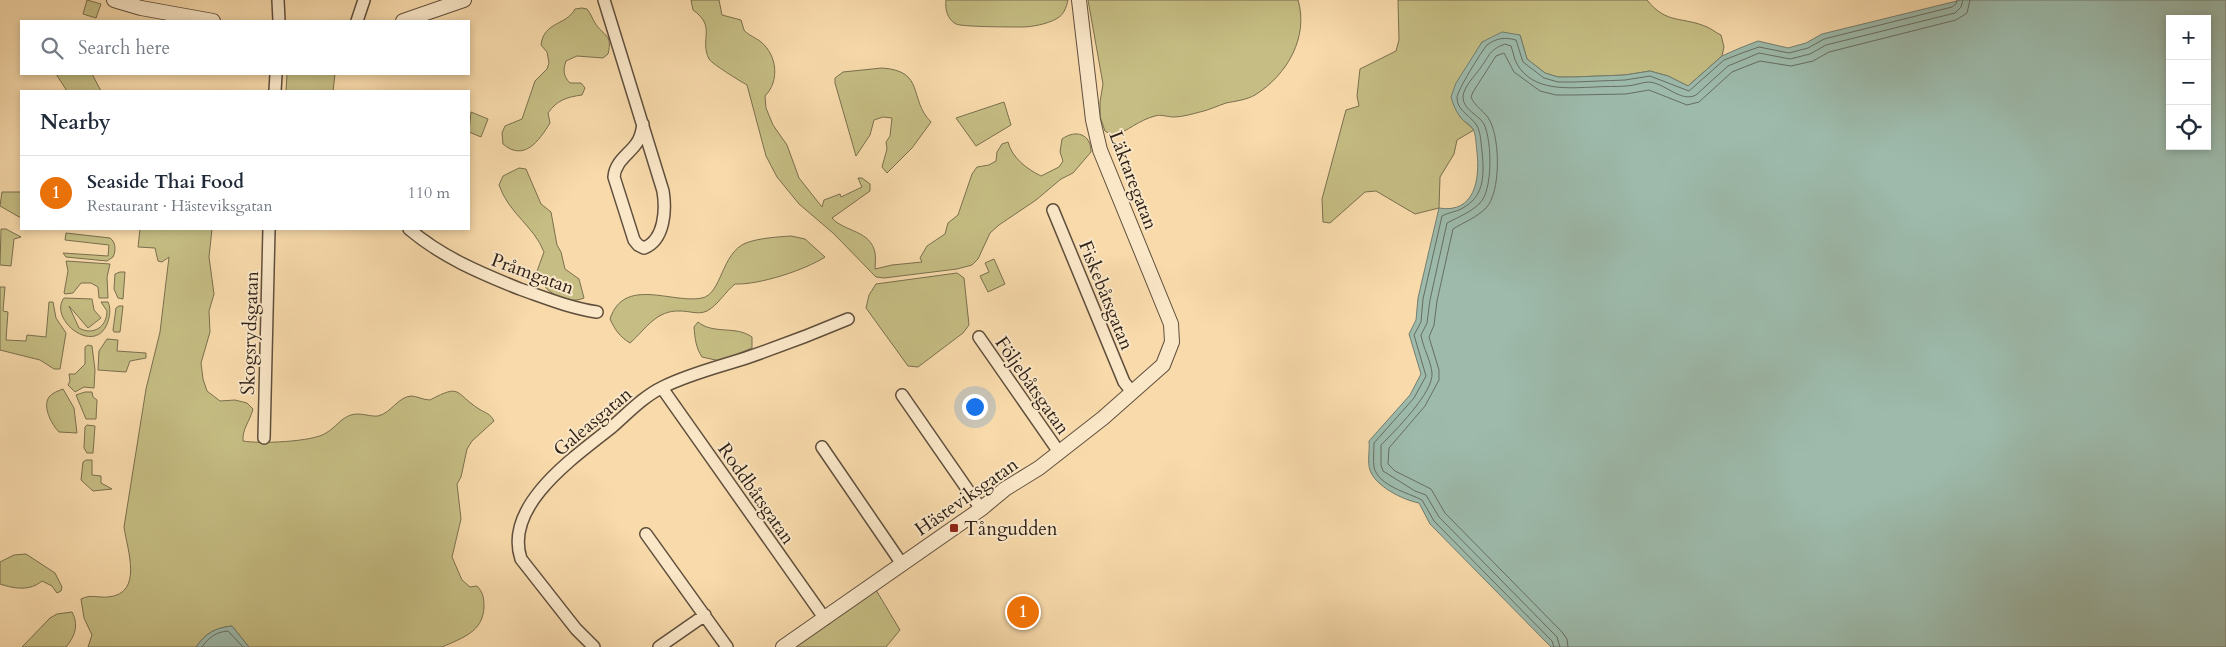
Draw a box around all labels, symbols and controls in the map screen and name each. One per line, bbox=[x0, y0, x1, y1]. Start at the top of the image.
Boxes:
map controls bbox=[2166, 15, 2211, 150]
button: + bbox=[2166, 15, 2211, 60]
search box bbox=[20, 20, 470, 75]
icon: search bbox=[38, 34, 66, 62]
text: Search here bbox=[78, 35, 170, 61]
button: − bbox=[2166, 60, 2211, 105]
button: locate bbox=[2166, 105, 2211, 150]
text: Nearby bbox=[40, 108, 111, 137]
street label: Läktaregatan bbox=[1102, 127, 1164, 234]
text: Seaside Thai Food bbox=[87, 169, 244, 195]
text: 1 bbox=[52, 182, 60, 204]
text: 110 m bbox=[408, 182, 450, 204]
text: Restaurant · Hästeviksgatan bbox=[87, 195, 273, 217]
street label: Fiskebåtsgatan bbox=[1072, 237, 1140, 354]
street label: Pråmgatan bbox=[488, 247, 578, 301]
street label: Skogsrydsgatan bbox=[235, 270, 265, 396]
street label: Följebåtsgatan bbox=[989, 331, 1076, 440]
street label: Galeasgatan bbox=[548, 381, 638, 462]
your location bbox=[962, 394, 988, 420]
street label: Roddbåtsgatan bbox=[712, 438, 801, 550]
street label: Hästeviksgatan bbox=[910, 451, 1024, 542]
place label: Tångudden bbox=[964, 516, 1058, 542]
marker: Tångudden bbox=[948, 522, 960, 534]
pin: 1 bbox=[1007, 593, 1039, 631]

